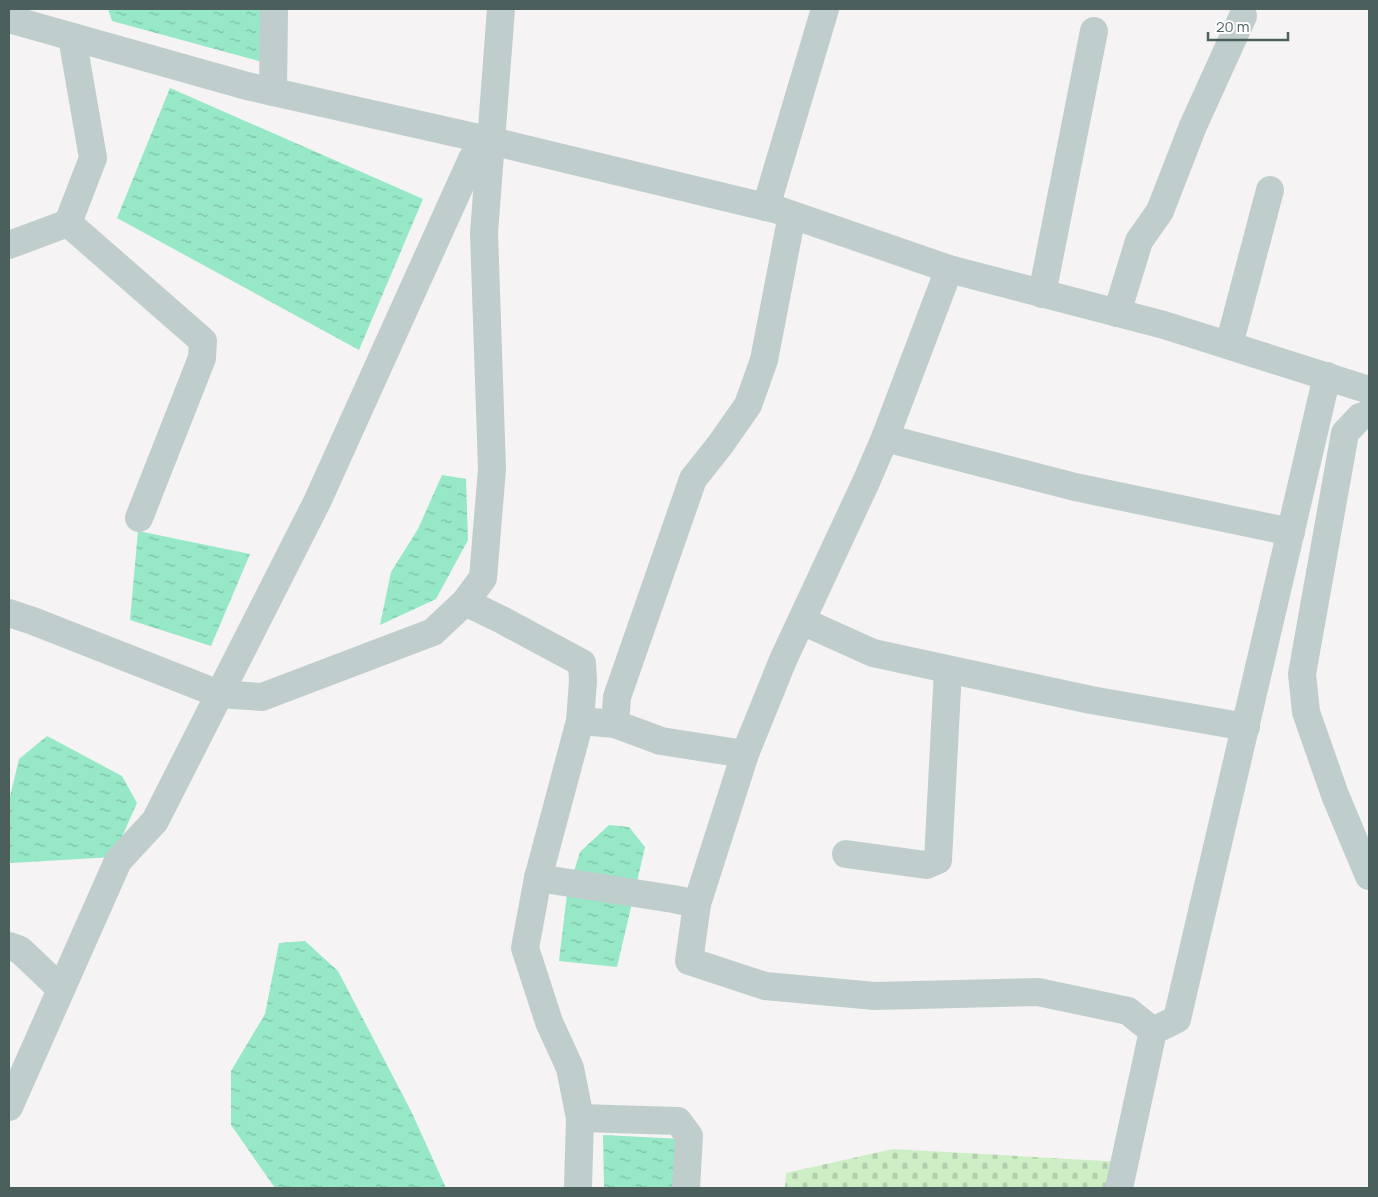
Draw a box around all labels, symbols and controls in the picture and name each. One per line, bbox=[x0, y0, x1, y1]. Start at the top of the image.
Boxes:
scale bar bbox=[1208, 10, 1288, 42]
text: 20 m bbox=[1216, 16, 1249, 37]

